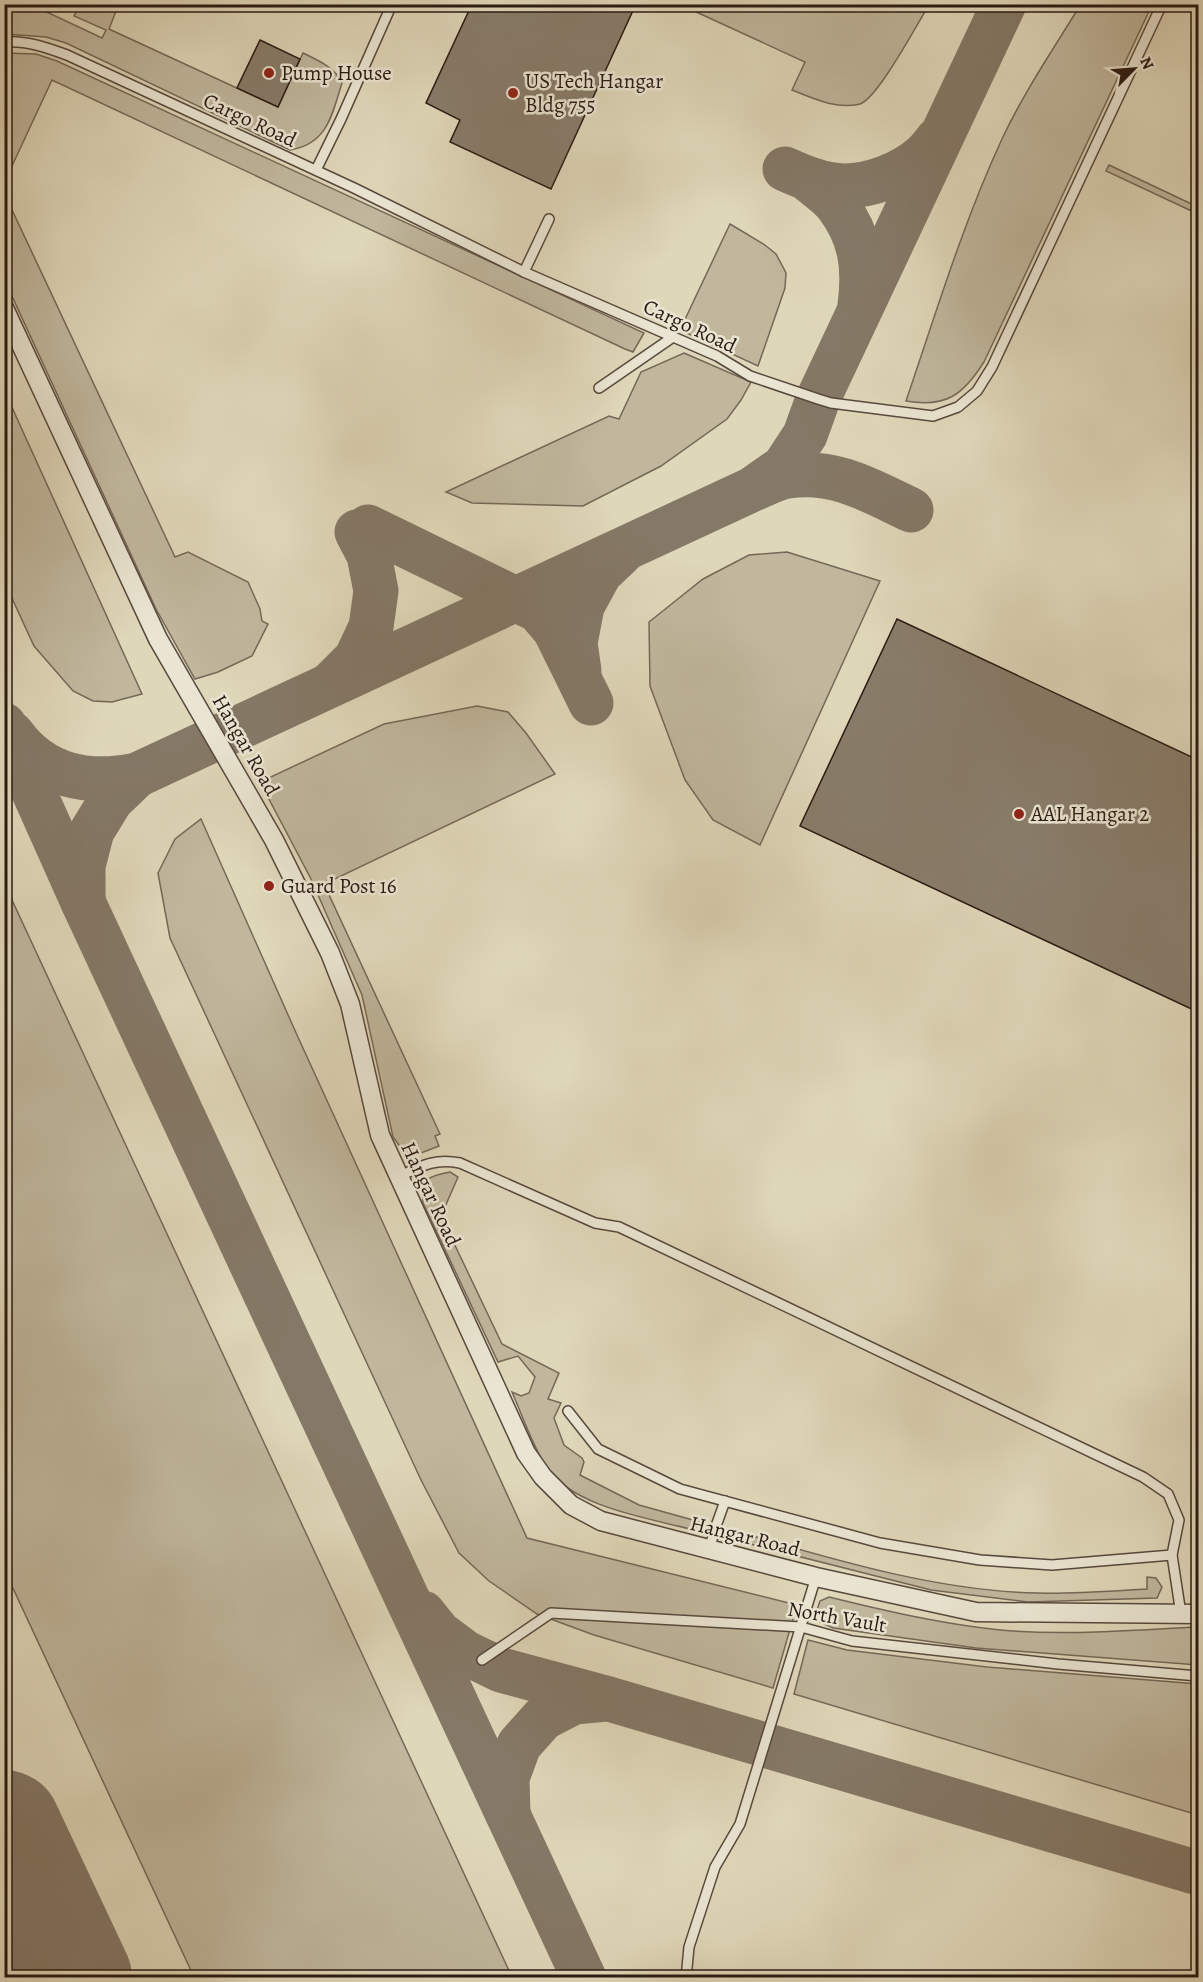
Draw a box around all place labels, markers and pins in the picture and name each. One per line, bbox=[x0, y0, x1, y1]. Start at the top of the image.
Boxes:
place label: Pump House bbox=[281, 59, 392, 87]
marker: Pump House bbox=[262, 66, 276, 80]
place label: US Tech Hangar Bldg 755 bbox=[525, 67, 663, 119]
marker: US Tech Hangar Bldg 755 bbox=[506, 86, 520, 100]
place label: AAL Hangar 2 bbox=[1030, 800, 1149, 828]
marker: AAL Hangar 2 bbox=[1012, 807, 1026, 821]
place label: Guard Post 16 bbox=[281, 872, 397, 900]
marker: Guard Post 16 bbox=[262, 879, 276, 893]

